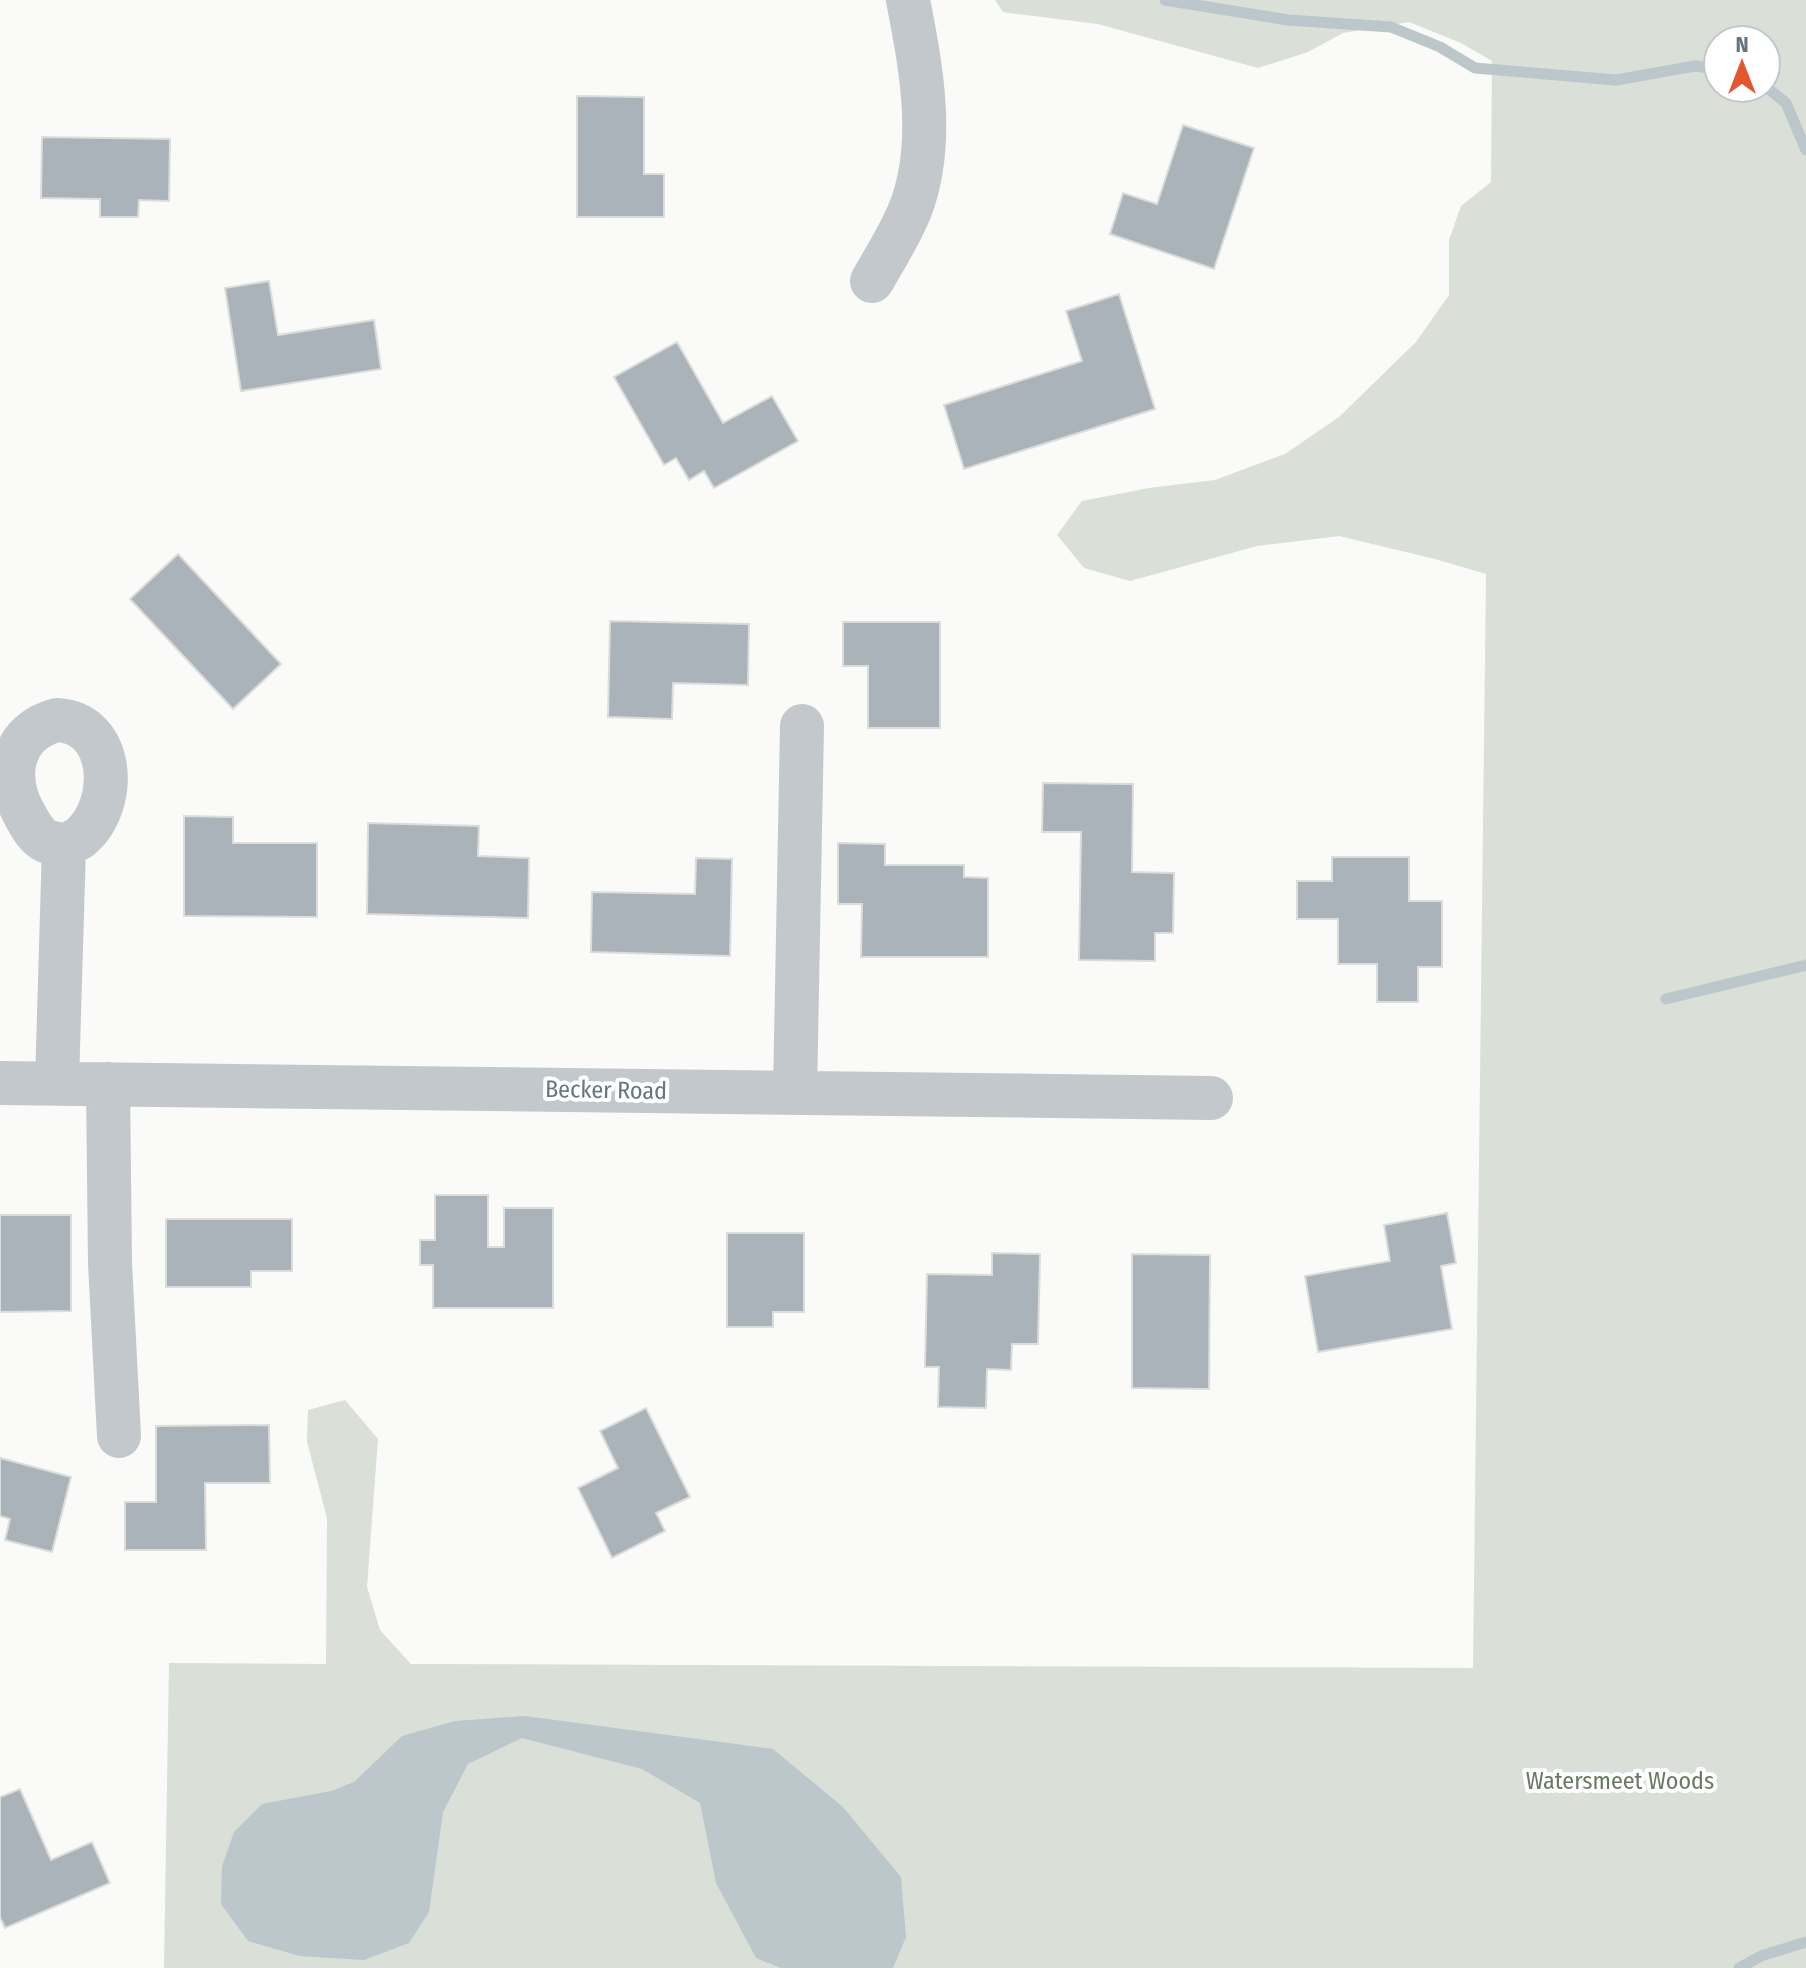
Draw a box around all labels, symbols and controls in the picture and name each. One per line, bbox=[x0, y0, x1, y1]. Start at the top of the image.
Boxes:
north arrow bbox=[1702, 24, 1782, 104]
text: N bbox=[1735, 31, 1749, 58]
street label: Becker Road bbox=[545, 1075, 667, 1105]
park label: Watersmeet Woods bbox=[1526, 1767, 1714, 1795]

